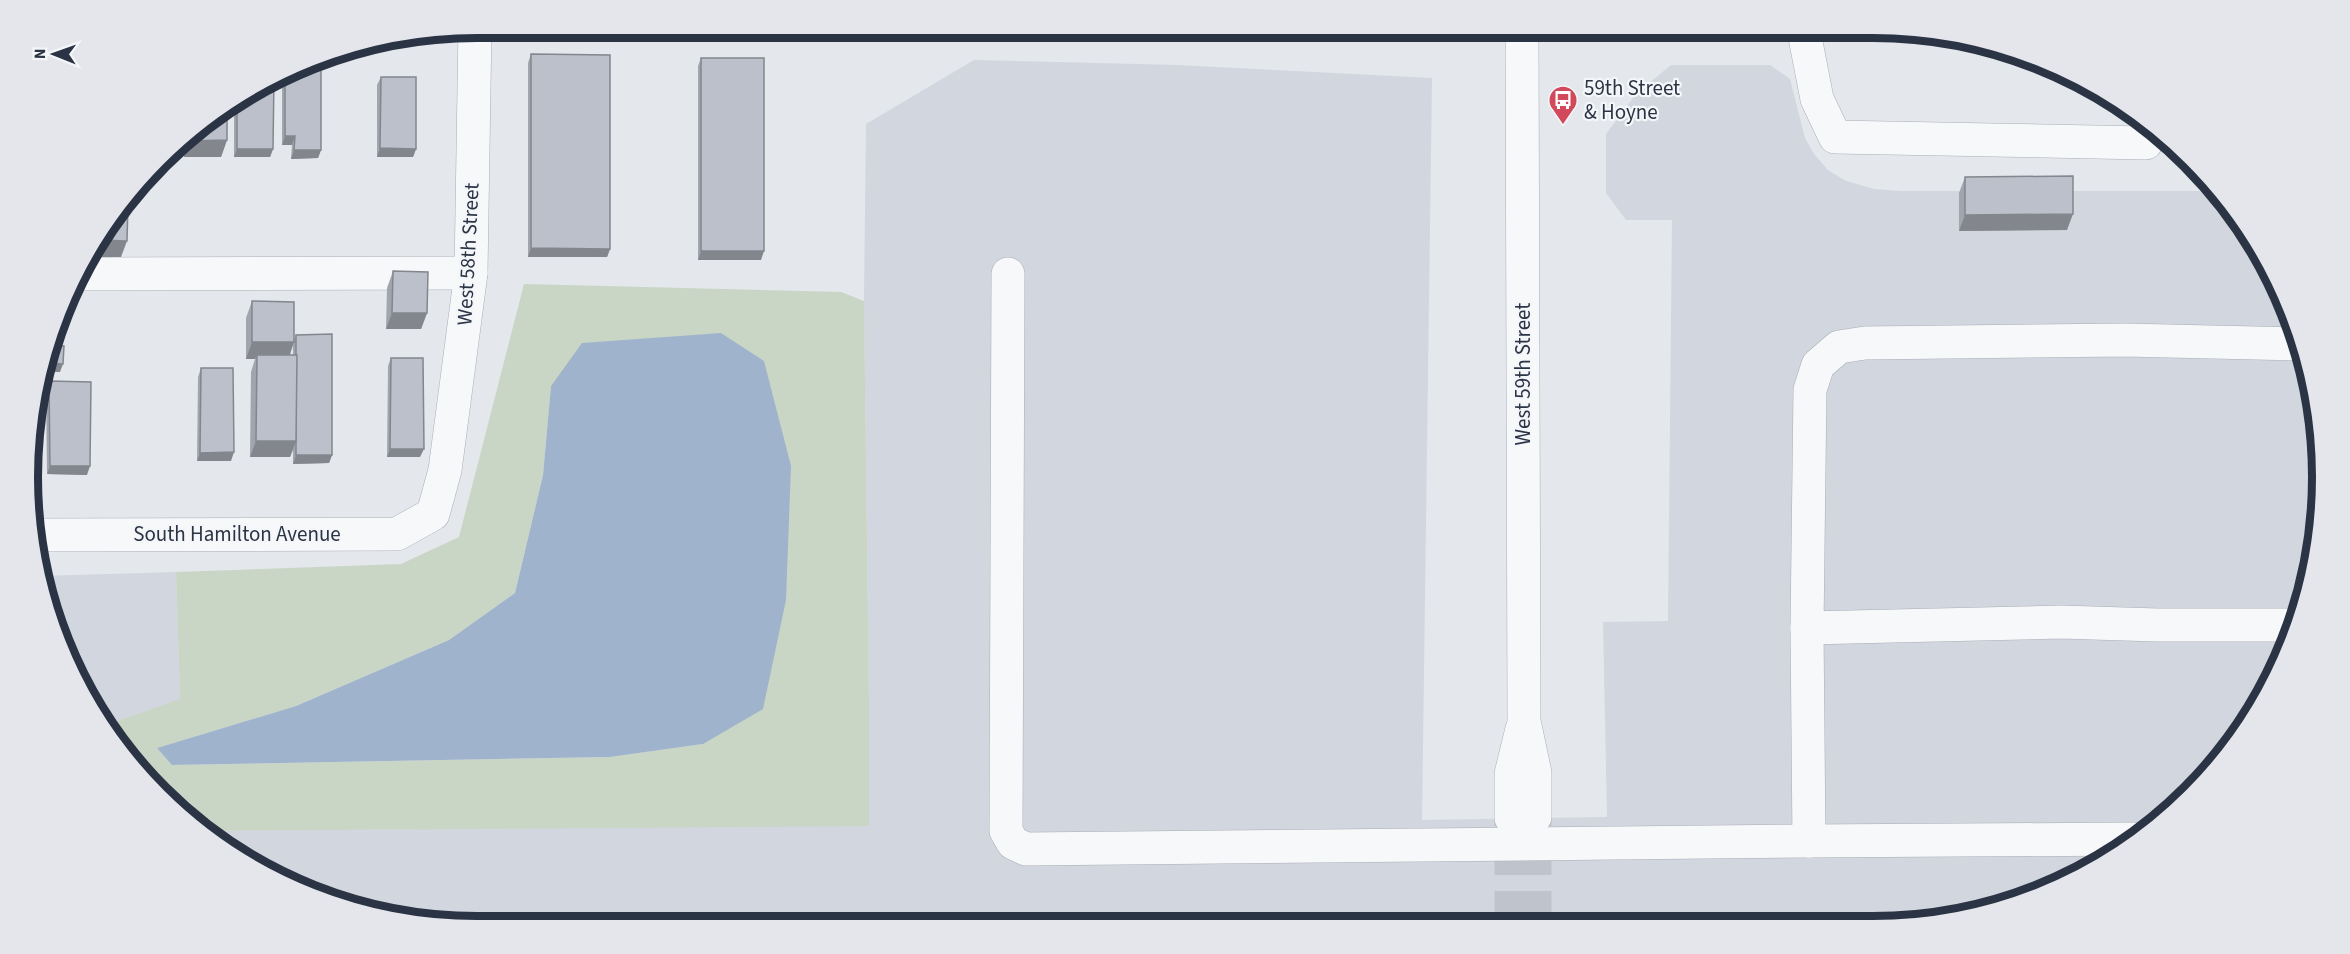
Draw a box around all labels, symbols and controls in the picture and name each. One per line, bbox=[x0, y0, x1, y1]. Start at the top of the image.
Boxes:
north arrow bbox=[24, 24, 84, 84]
text: N bbox=[29, 48, 51, 59]
place label: 59th Street & Hoyne bbox=[1584, 73, 1680, 127]
bus stop icon: 59th Street & Hoyne bbox=[1547, 84, 1579, 126]
street label: West 58th Street bbox=[449, 182, 487, 326]
street label: West 59th Street bbox=[1508, 303, 1538, 445]
street label: South Hamilton Avenue bbox=[133, 519, 341, 549]

